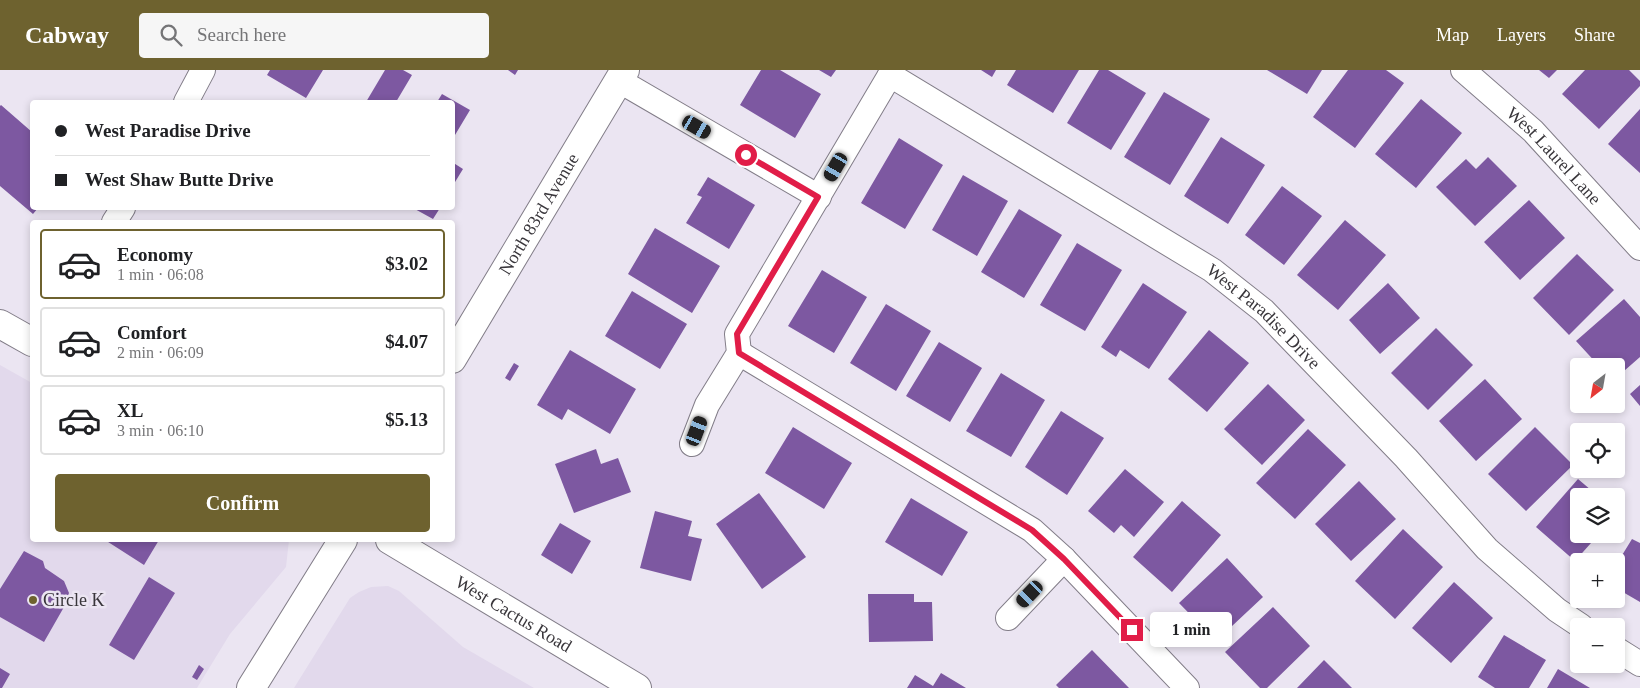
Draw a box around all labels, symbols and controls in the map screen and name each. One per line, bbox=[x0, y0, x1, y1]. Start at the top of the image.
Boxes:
search box bbox=[139, 13, 489, 58]
icon: search bbox=[157, 21, 185, 49]
text: Cabway bbox=[25, 22, 109, 48]
text: Search here bbox=[197, 24, 286, 45]
text: Map bbox=[1436, 25, 1469, 45]
text: Layers bbox=[1497, 25, 1546, 45]
text: Share bbox=[1574, 25, 1615, 45]
street label: West Laurel Lane bbox=[1503, 103, 1605, 209]
car bbox=[680, 113, 713, 141]
text: West Paradise Drive bbox=[85, 120, 251, 141]
route start bbox=[735, 144, 757, 166]
street label: North 83rd Avenue bbox=[495, 150, 583, 278]
car bbox=[822, 150, 849, 184]
text: West Shaw Butte Drive bbox=[85, 169, 273, 190]
icon: car bbox=[57, 242, 102, 287]
text: Economy bbox=[117, 244, 193, 265]
text: $3.02 bbox=[385, 253, 428, 274]
street label: West Paradise Drive bbox=[1203, 260, 1324, 373]
text: 1 min · 06:08 bbox=[117, 266, 204, 283]
icon: car bbox=[57, 320, 102, 365]
text: Comfort bbox=[117, 322, 187, 343]
text: $4.07 bbox=[385, 331, 428, 352]
text: 2 min · 06:09 bbox=[117, 344, 204, 361]
north arrow bbox=[1570, 358, 1625, 412]
map controls bbox=[1570, 358, 1625, 673]
icon: car bbox=[57, 398, 102, 443]
text: XL bbox=[117, 400, 143, 421]
text: $5.13 bbox=[385, 409, 428, 430]
car bbox=[684, 414, 709, 448]
text: 3 min · 06:10 bbox=[117, 422, 204, 439]
button: locate bbox=[1570, 423, 1625, 478]
button: Confirm bbox=[55, 474, 430, 532]
button: layers bbox=[1570, 488, 1625, 543]
button: + bbox=[1570, 553, 1625, 608]
street label: West Cactus Road bbox=[452, 572, 575, 656]
car bbox=[1014, 578, 1045, 610]
place label: Circle K bbox=[43, 590, 104, 610]
marker: Circle K bbox=[27, 594, 39, 606]
callout: 1 min bbox=[1150, 612, 1232, 648]
button: − bbox=[1570, 618, 1625, 673]
route end bbox=[1121, 619, 1143, 641]
text: 1 min bbox=[1172, 621, 1210, 638]

